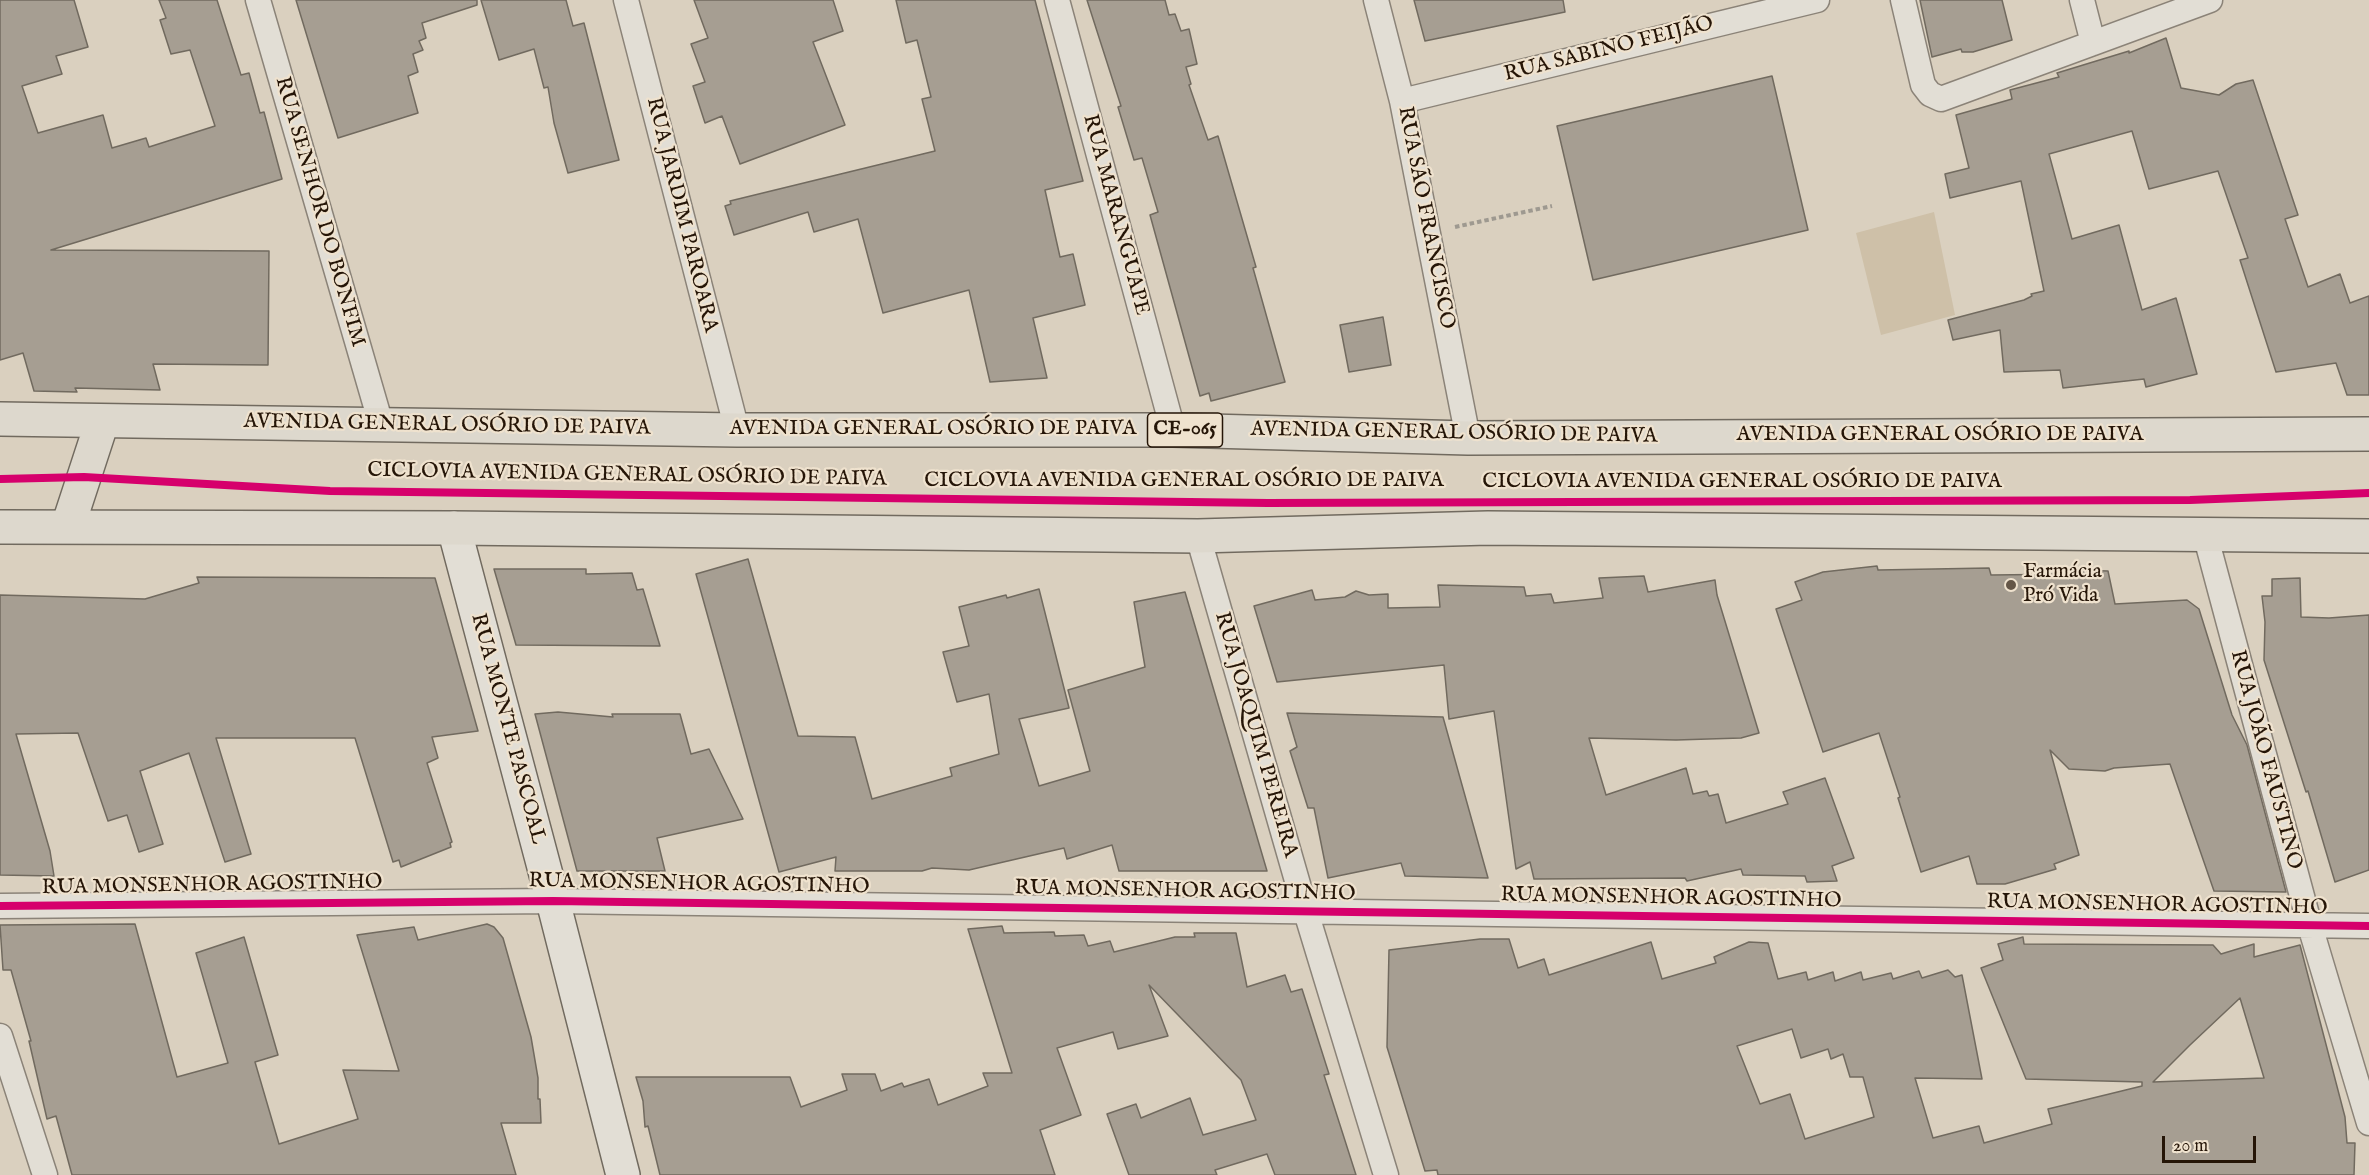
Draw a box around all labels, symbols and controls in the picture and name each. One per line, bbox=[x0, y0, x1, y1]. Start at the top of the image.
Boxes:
street label: RUA SABINO FEIJÃO bbox=[1502, 12, 1716, 88]
street label: RUA SENHOR DO BONFIM bbox=[268, 74, 370, 350]
street label: RUA JARDIM PAROARA bbox=[640, 95, 722, 335]
street label: RUA SÃO FRANCISCO bbox=[1391, 105, 1459, 331]
street label: RUA MARANGUAPE bbox=[1076, 112, 1154, 318]
street label: AVENIDA GENERAL OSÓRIO DE PAIVA bbox=[243, 410, 651, 442]
road number: CE-065 bbox=[1148, 413, 1222, 447]
street label: AVENIDA GENERAL OSÓRIO DE PAIVA bbox=[730, 417, 1136, 443]
street label: AVENIDA GENERAL OSÓRIO DE PAIVA bbox=[1250, 418, 1658, 450]
street label: AVENIDA GENERAL OSÓRIO DE PAIVA bbox=[1737, 423, 2143, 449]
street label: CICLOVIA AVENIDA GENERAL OSÓRIO DE PAIVA bbox=[367, 459, 887, 493]
street label: CICLOVIA AVENIDA GENERAL OSÓRIO DE PAIVA bbox=[924, 469, 1444, 495]
street label: CICLOVIA AVENIDA GENERAL OSÓRIO DE PAIVA bbox=[1482, 470, 2002, 496]
place label: Farmácia Pró Vida bbox=[2023, 560, 2102, 610]
marker: Farmácia Pró Vida bbox=[2004, 578, 2018, 592]
street label: RUA JOAQUIM PEREIRA bbox=[1208, 609, 1302, 861]
street label: RUA MONTE PASCOAL bbox=[464, 611, 550, 847]
street label: RUA JOÃO FAUSTINO bbox=[2224, 648, 2306, 872]
street label: RUA MONSENHOR AGOSTINHO bbox=[528, 869, 870, 901]
street label: RUA MONSENHOR AGOSTINHO bbox=[41, 870, 383, 902]
street label: RUA MONSENHOR AGOSTINHO bbox=[1014, 876, 1356, 908]
street label: RUA MONSENHOR AGOSTINHO bbox=[1500, 883, 1842, 915]
street label: RUA MONSENHOR AGOSTINHO bbox=[1986, 890, 2328, 922]
scale bar bbox=[2165, 1124, 2260, 1162]
text: 20 m bbox=[2173, 1135, 2208, 1158]

